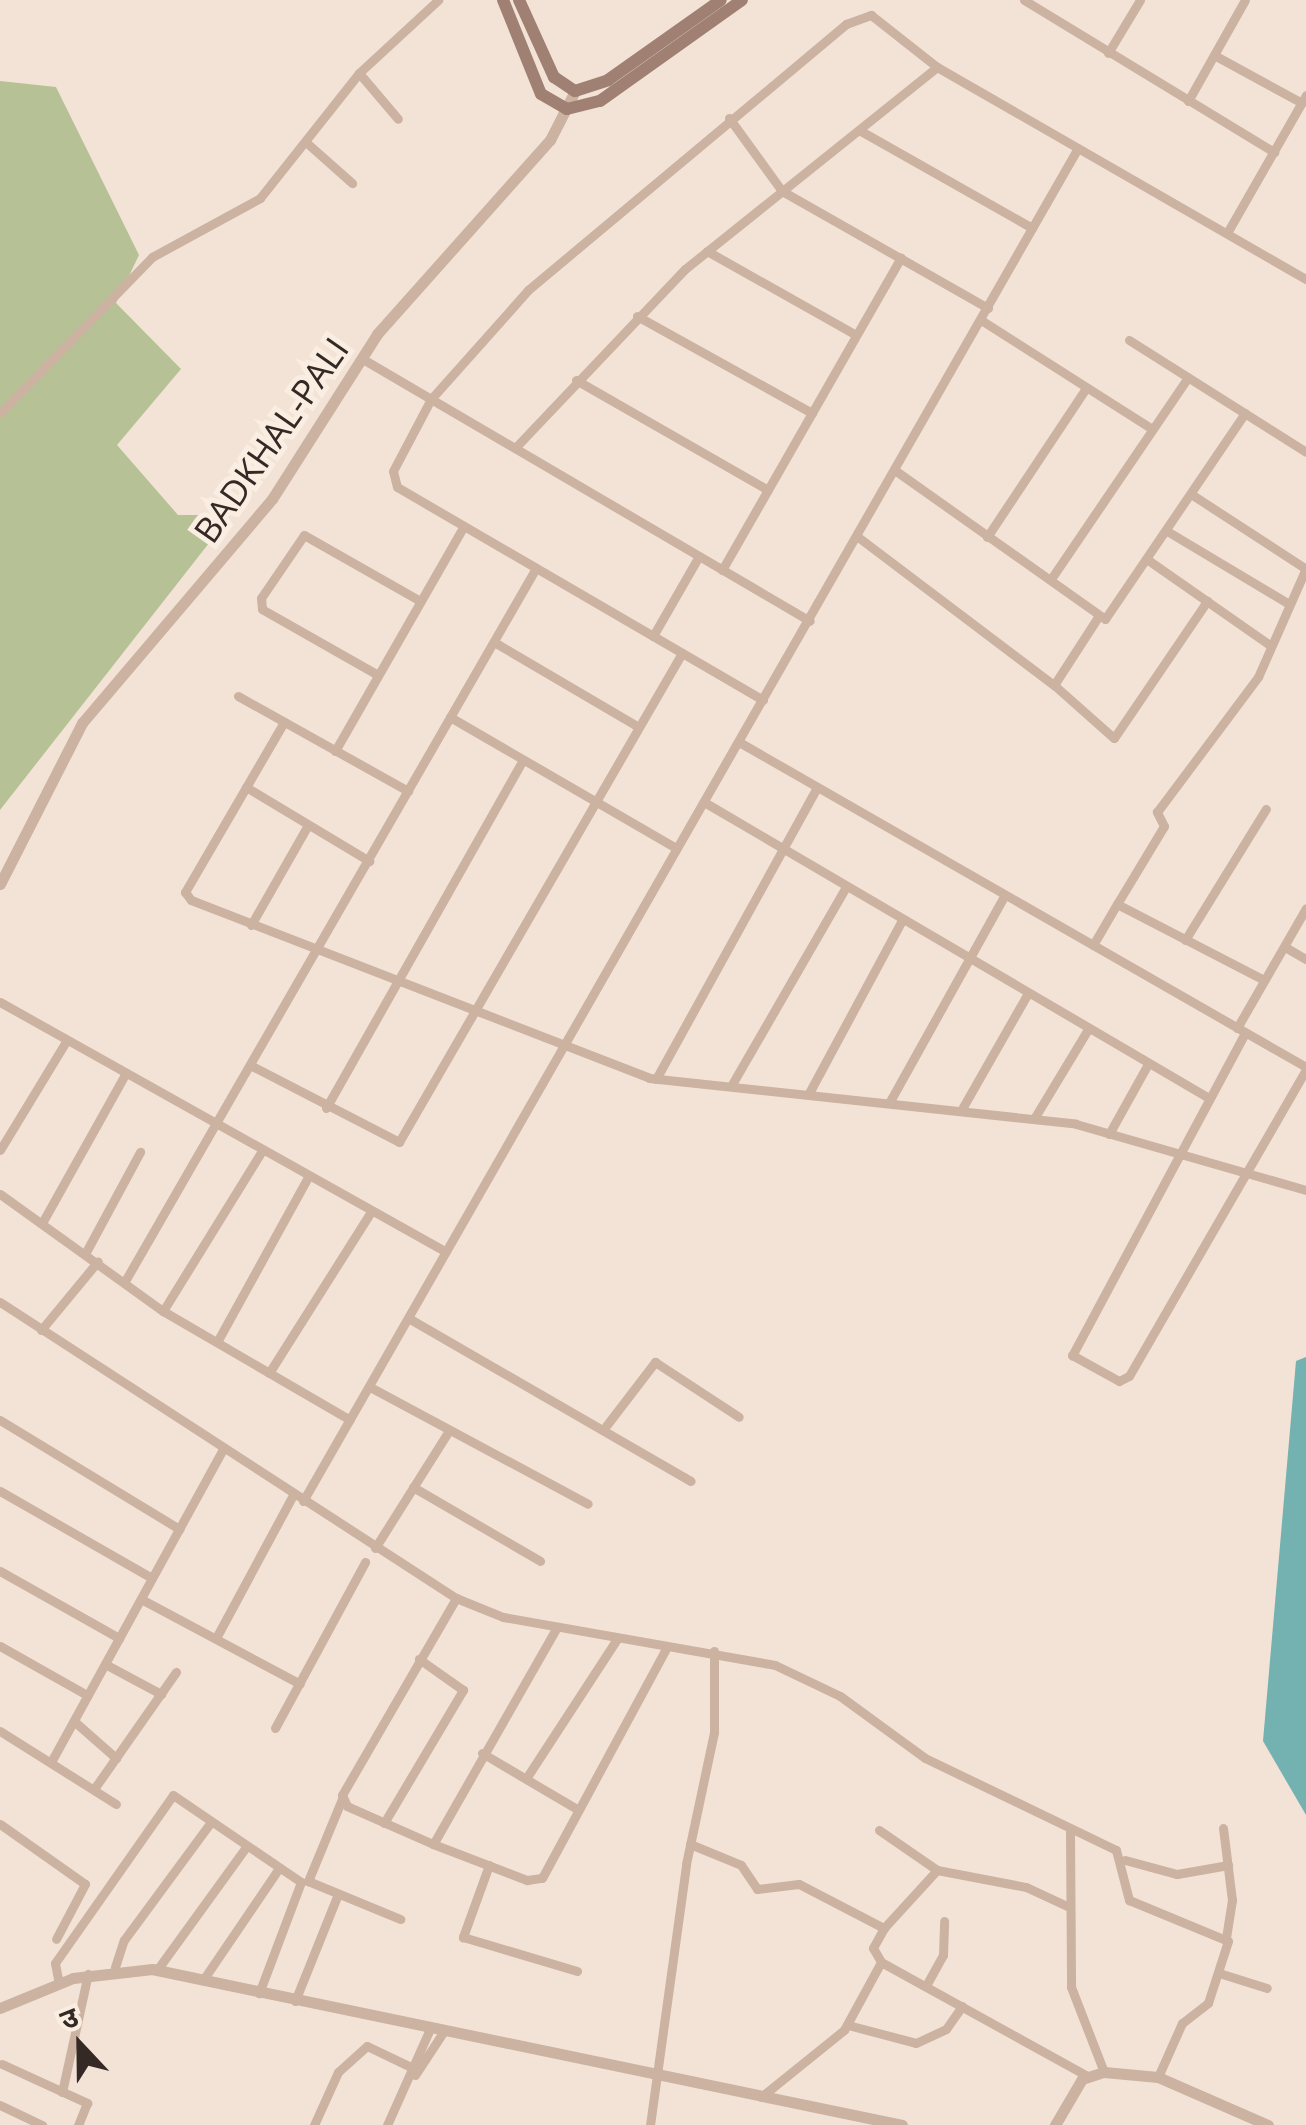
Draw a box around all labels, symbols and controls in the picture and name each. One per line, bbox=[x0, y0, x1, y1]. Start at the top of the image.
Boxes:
street label: BADKHAL-PALI bbox=[185, 330, 357, 550]
north arrow bbox=[30, 1995, 130, 2095]
text: उ bbox=[54, 1997, 83, 2038]

